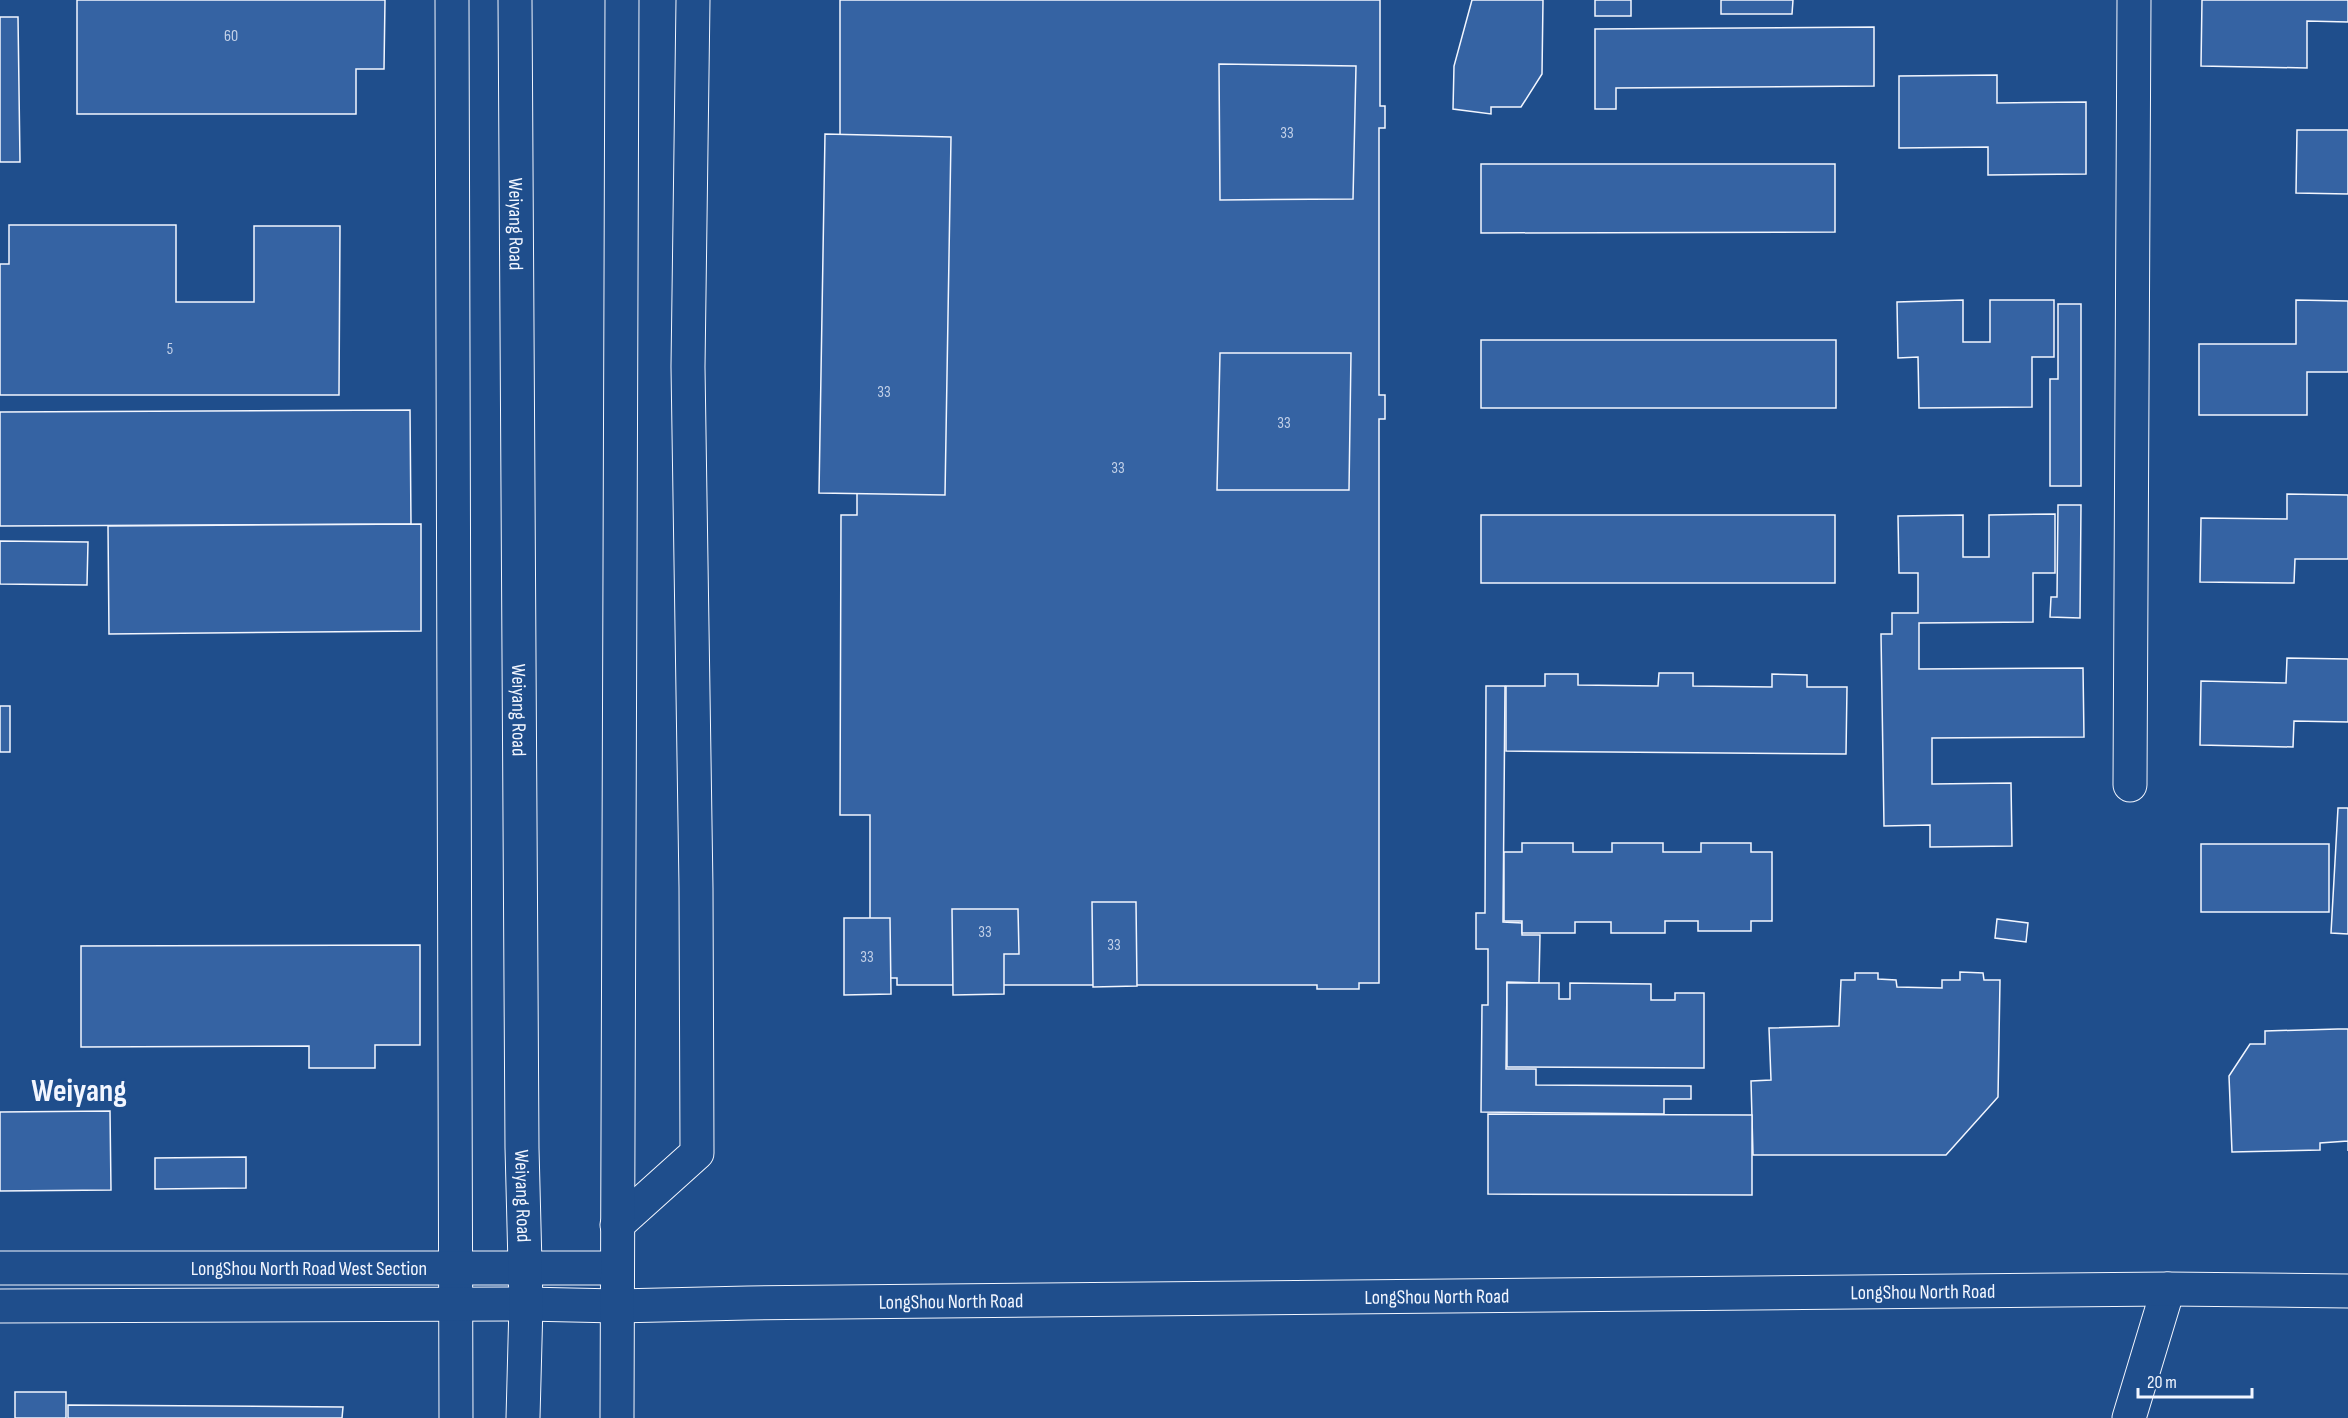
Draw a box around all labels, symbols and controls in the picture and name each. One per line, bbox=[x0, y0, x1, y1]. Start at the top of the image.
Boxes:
house number: 60 bbox=[224, 27, 238, 46]
house number: 33 bbox=[1280, 124, 1294, 143]
street label: Weiyang Road bbox=[503, 178, 528, 270]
house number: 5 bbox=[167, 340, 173, 359]
house number: 33 bbox=[877, 383, 891, 402]
house number: 33 bbox=[1277, 414, 1291, 433]
house number: 33 bbox=[1111, 459, 1125, 478]
street label: Weiyang Road bbox=[506, 664, 531, 756]
house number: 33 bbox=[978, 923, 992, 942]
house number: 33 bbox=[1107, 936, 1121, 955]
house number: 33 bbox=[860, 948, 874, 967]
district label: Weiyang bbox=[31, 1072, 127, 1111]
street label: Weiyang Road bbox=[509, 1149, 535, 1243]
street label: LongShou North Road West Section bbox=[191, 1257, 427, 1281]
street label: LongShou North Road bbox=[1850, 1280, 1995, 1305]
street label: LongShou North Road bbox=[1364, 1284, 1509, 1310]
street label: LongShou North Road bbox=[878, 1289, 1023, 1315]
scale bar bbox=[2138, 1361, 2252, 1399]
text: 20 m bbox=[2147, 1372, 2177, 1393]

